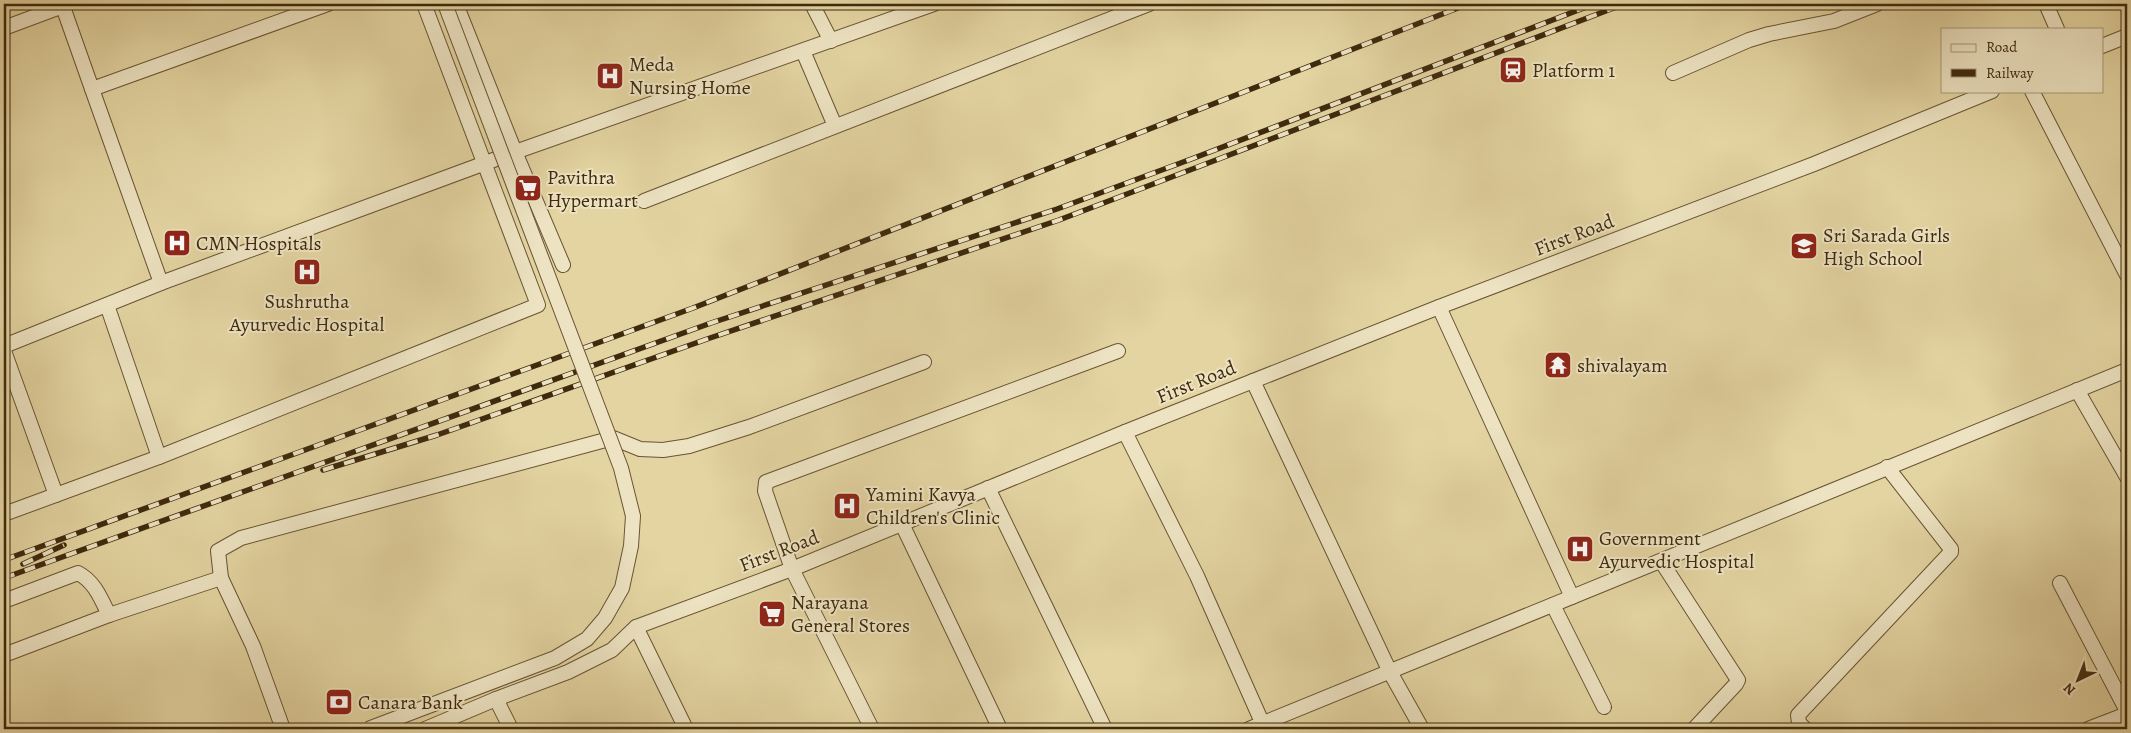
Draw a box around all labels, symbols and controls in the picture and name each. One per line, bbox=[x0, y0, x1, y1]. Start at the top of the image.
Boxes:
legend bbox=[1941, 28, 2104, 92]
text: Road bbox=[1986, 37, 2018, 57]
place label: Meda Nursing Home bbox=[629, 51, 751, 101]
station icon: Platform 1 bbox=[1498, 55, 1528, 85]
place label: Platform 1 bbox=[1532, 57, 1615, 84]
hospital icon: Meda Nursing Home bbox=[595, 61, 625, 91]
text: Railway bbox=[1986, 63, 2034, 83]
place label: Pavithra Hypermart bbox=[547, 164, 638, 214]
supermarket icon: Pavithra Hypermart bbox=[513, 173, 543, 203]
street label: First Road bbox=[1530, 207, 1618, 263]
place label: Sri Sarada Girls High School bbox=[1823, 222, 1950, 272]
hospital icon: CMN Hospitals bbox=[162, 228, 192, 258]
place label: CMN Hospitals bbox=[196, 230, 322, 257]
school or university icon: Sri Sarada Girls High School bbox=[1789, 231, 1819, 261]
hospital icon: Sushrutha Ayurvedic Hospital bbox=[292, 257, 322, 287]
place label: Sushrutha Ayurvedic Hospital bbox=[228, 288, 385, 338]
temple icon: shivalayam bbox=[1543, 350, 1573, 380]
place label: shivalayam bbox=[1577, 352, 1668, 379]
street label: First Road bbox=[1152, 354, 1240, 410]
place label: Yamini Kavya Children's Clinic bbox=[865, 481, 1000, 531]
hospital icon: Yamini Kavya Children's Clinic bbox=[832, 491, 862, 521]
street label: First Road bbox=[735, 523, 823, 579]
place label: Government Ayurvedic Hospital bbox=[1598, 525, 1754, 575]
hospital icon: Government Ayurvedic Hospital bbox=[1565, 534, 1595, 564]
place label: Narayana General Stores bbox=[791, 589, 910, 639]
supermarket icon: Narayana General Stores bbox=[757, 599, 787, 629]
north arrow bbox=[2054, 656, 2104, 706]
text: N bbox=[2059, 679, 2080, 700]
bank icon: Canara Bank bbox=[324, 687, 354, 717]
place label: Canara Bank bbox=[358, 689, 463, 716]

